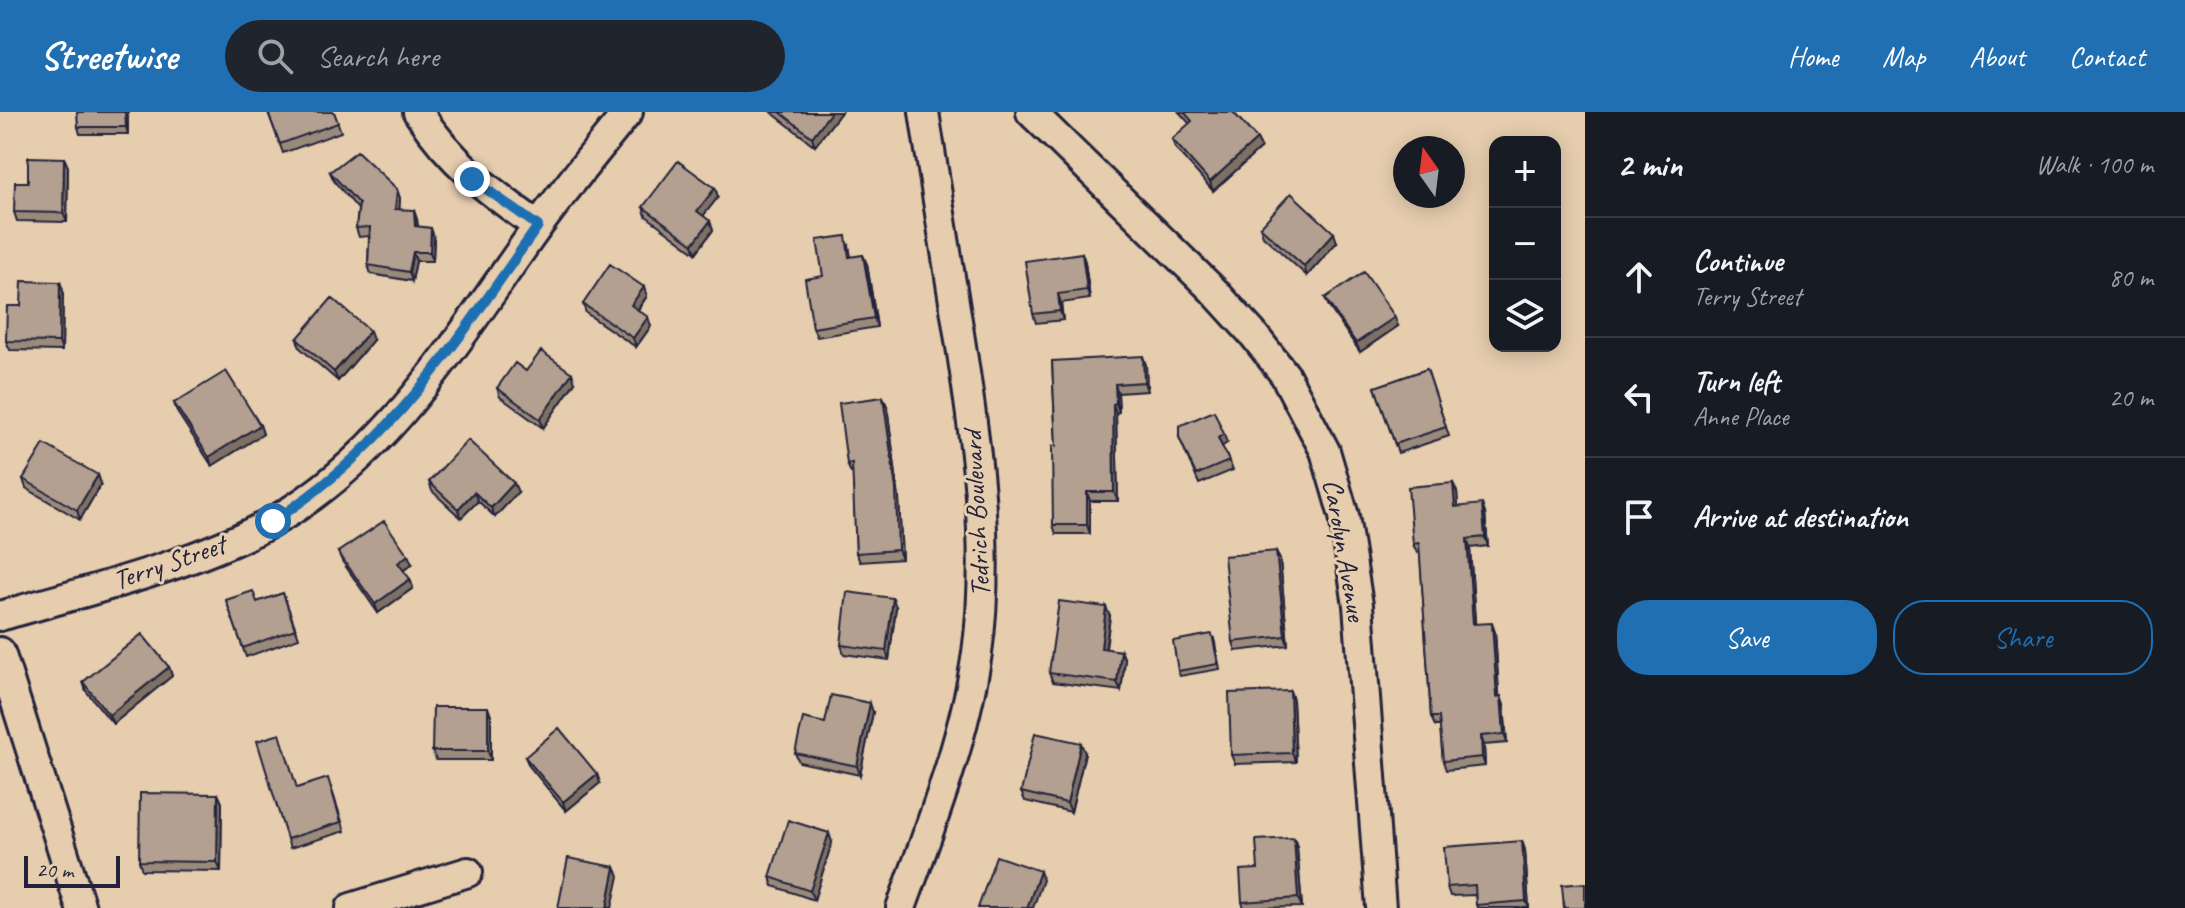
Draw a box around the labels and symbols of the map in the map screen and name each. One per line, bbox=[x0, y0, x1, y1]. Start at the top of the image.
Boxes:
north arrow bbox=[1393, 136, 1465, 208]
route end bbox=[454, 161, 490, 197]
street label: Tedrich Boulevard bbox=[954, 426, 998, 598]
street label: Carolyn Avenue bbox=[1315, 476, 1375, 626]
route start bbox=[255, 503, 291, 539]
street label: Terry Street bbox=[108, 525, 233, 597]
scale bar bbox=[24, 852, 120, 888]

